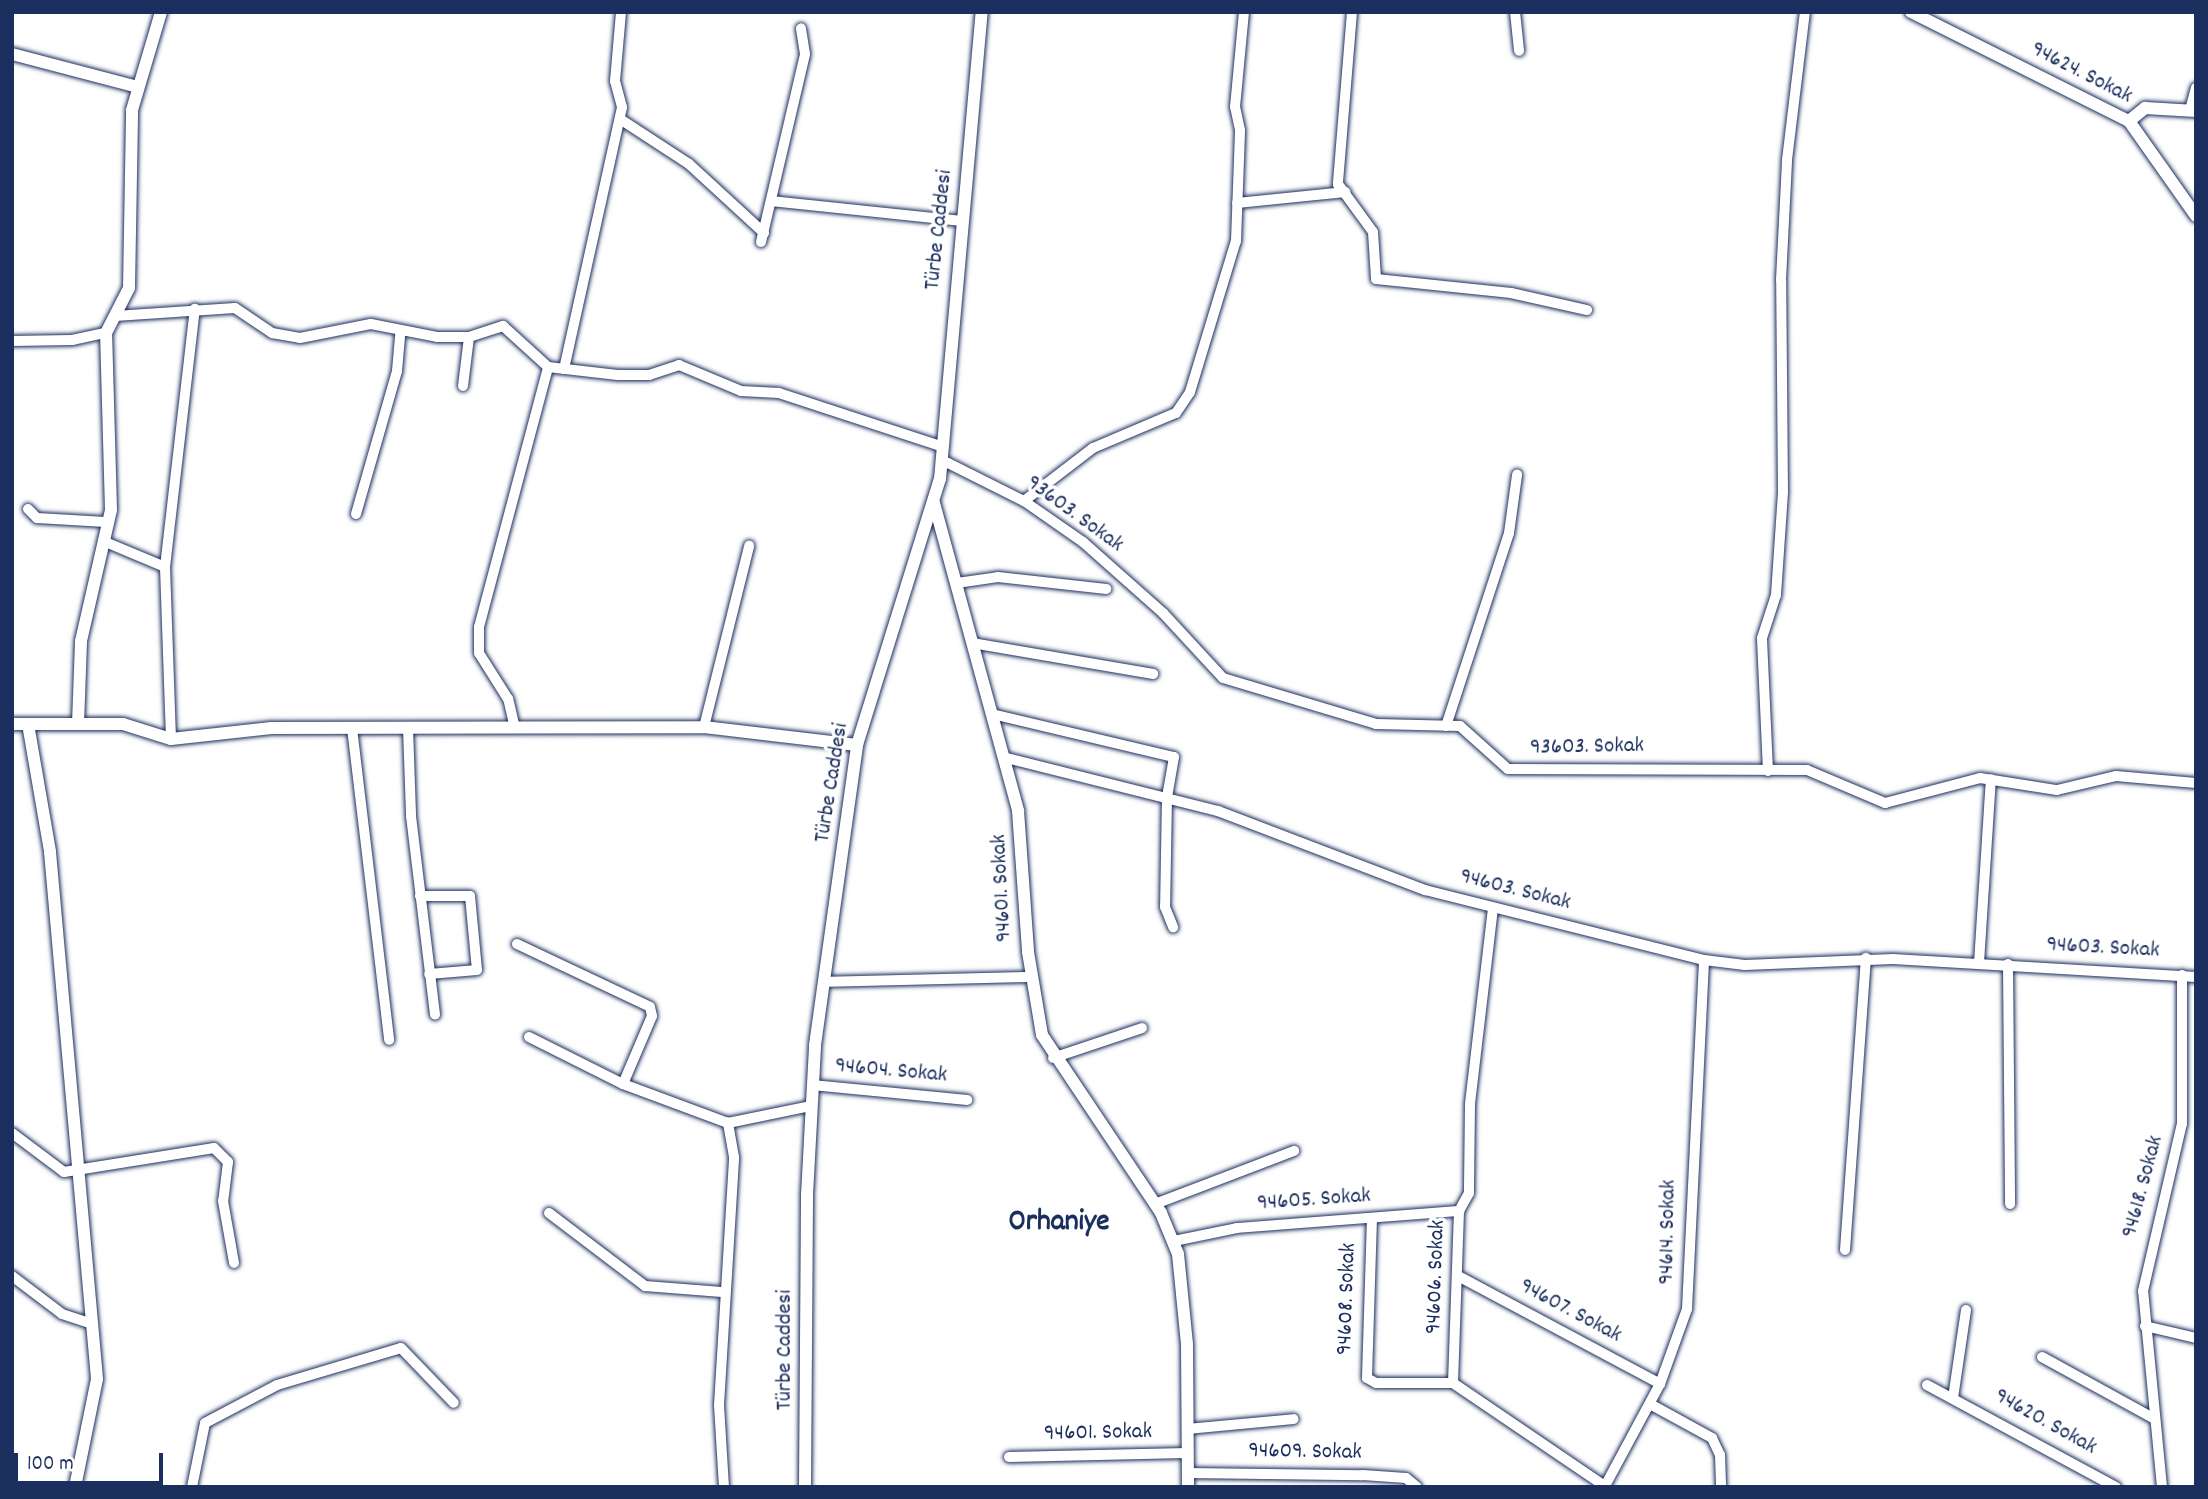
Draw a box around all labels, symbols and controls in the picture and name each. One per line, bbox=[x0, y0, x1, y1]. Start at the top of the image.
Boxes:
street label: 94624. Sokak bbox=[2026, 37, 2136, 111]
street label: Türbe Caddesi bbox=[920, 169, 960, 291]
street label: 93603. Sokak bbox=[1020, 470, 1128, 560]
street label: Türbe Caddesi bbox=[810, 721, 856, 845]
street label: 93603. Sokak bbox=[1530, 733, 1644, 763]
street label: 94601. Sokak bbox=[986, 833, 1020, 943]
street label: 94603. Sokak bbox=[1457, 864, 1573, 918]
street label: 94603. Sokak bbox=[2046, 932, 2160, 966]
street label: 94604. Sokak bbox=[834, 1053, 948, 1091]
street label: 94618. Sokak bbox=[2117, 1133, 2171, 1241]
street label: 94614. Sokak bbox=[1654, 1179, 1684, 1285]
street label: 94605. Sokak bbox=[1256, 1183, 1372, 1219]
district label: Orhaniye bbox=[1009, 1206, 1109, 1242]
street label: 94606. Sokak bbox=[1421, 1219, 1453, 1335]
street label: 94608. Sokak bbox=[1332, 1242, 1364, 1356]
street label: 94607. Sokak bbox=[1514, 1274, 1626, 1350]
street label: Türbe Caddesi bbox=[772, 1290, 800, 1410]
street label: 94620. Sokak bbox=[1989, 1384, 2101, 1462]
street label: 94601. Sokak bbox=[1044, 1419, 1152, 1449]
street label: 94609. Sokak bbox=[1248, 1438, 1362, 1468]
scale bar bbox=[18, 1440, 166, 1484]
text: 100 m bbox=[27, 1450, 74, 1480]

